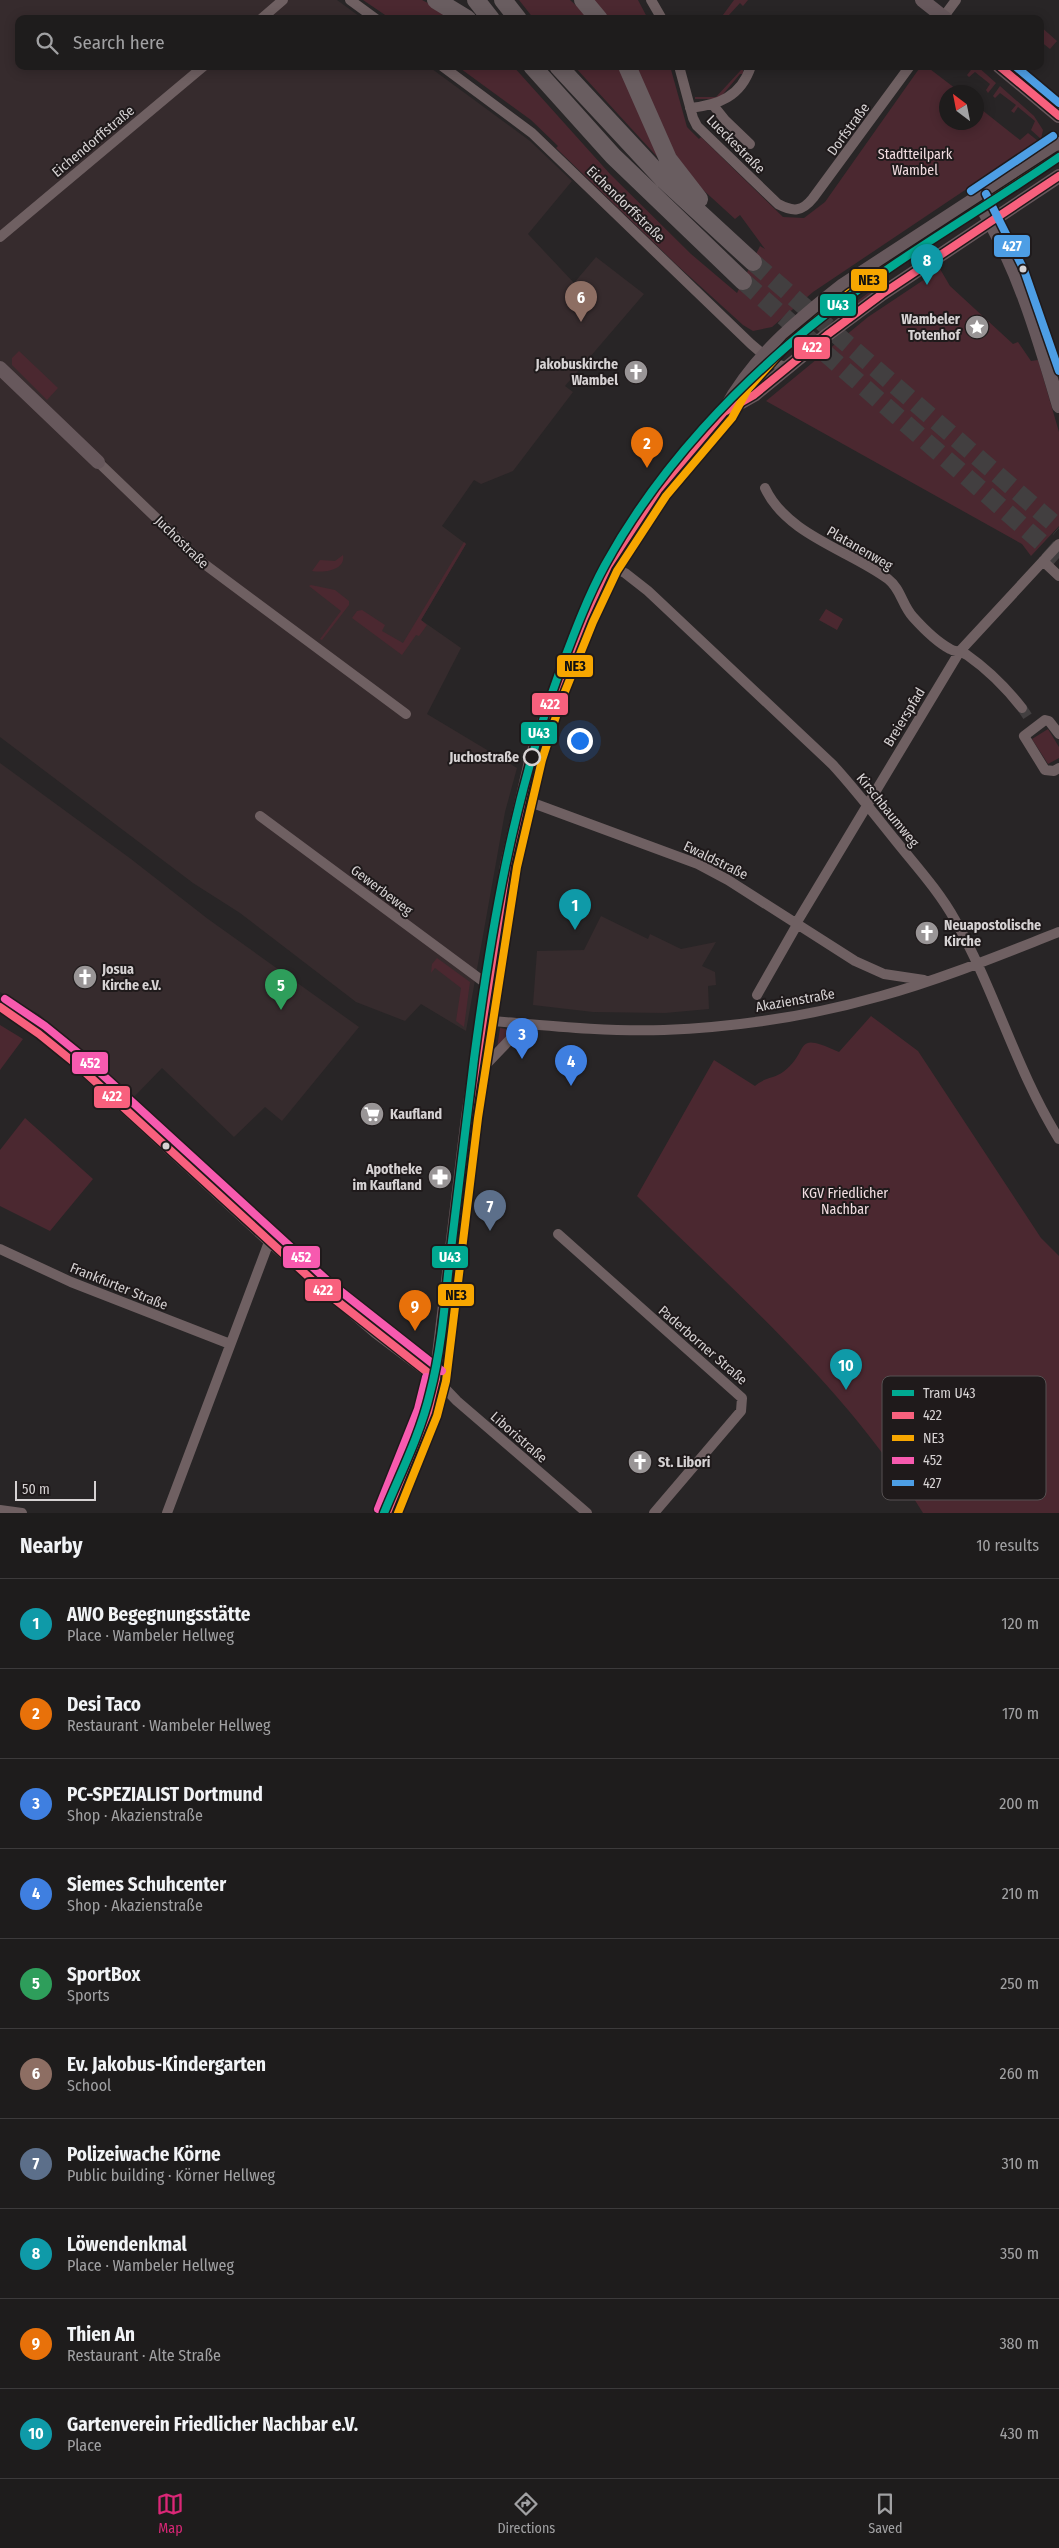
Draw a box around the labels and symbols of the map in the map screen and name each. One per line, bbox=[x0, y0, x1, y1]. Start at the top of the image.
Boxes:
north arrow bbox=[939, 85, 984, 130]
street label: Dorfstraße bbox=[824, 100, 873, 159]
street label: Eichendorffstraße bbox=[49, 102, 138, 181]
street label: Lueckestraße bbox=[703, 112, 769, 177]
park label: Stadtteilpark Wambel bbox=[878, 146, 953, 179]
street label: Eichendorffstraße bbox=[583, 163, 668, 246]
line badge: 427 bbox=[993, 234, 1031, 258]
text: 427 bbox=[1002, 238, 1022, 255]
pin: 8 bbox=[911, 244, 943, 285]
unlabelled marker bbox=[1018, 264, 1028, 274]
line badge: NE3 bbox=[850, 268, 888, 292]
text: NE3 bbox=[858, 272, 880, 289]
pin: 6 bbox=[565, 281, 597, 322]
line badge: U43 bbox=[819, 293, 857, 317]
text: U43 bbox=[827, 297, 849, 314]
place label: Wambeler Totenhof bbox=[901, 311, 961, 344]
place icon: Wambeler Totenhof bbox=[964, 314, 990, 340]
line badge: 422 bbox=[793, 336, 831, 360]
text: 422 bbox=[802, 339, 823, 356]
place label: Jakobuskirche Wambel bbox=[535, 356, 618, 389]
church icon: Jakobuskirche Wambel bbox=[623, 359, 649, 385]
pin: 2 bbox=[631, 427, 663, 468]
street label: Juchostraße bbox=[151, 513, 212, 572]
street label: Platanenweg bbox=[824, 523, 896, 574]
line badge: NE3 bbox=[556, 654, 594, 678]
text: NE3 bbox=[564, 658, 586, 675]
street label: Breierspfad bbox=[880, 685, 929, 750]
line badge: 422 bbox=[531, 692, 569, 716]
text: 422 bbox=[540, 696, 561, 713]
line badge: U43 bbox=[520, 721, 558, 745]
text: U43 bbox=[528, 725, 550, 742]
your location bbox=[567, 728, 593, 754]
marker: Juchostraße bbox=[523, 748, 541, 766]
place label: Juchostraße bbox=[448, 749, 519, 766]
street label: Kirschbaumweg bbox=[853, 770, 923, 851]
street label: Ewaldstraße bbox=[681, 838, 751, 883]
street label: Gewerbeweg bbox=[347, 862, 416, 919]
pin: 1 bbox=[559, 889, 591, 930]
place label: Neuapostolische Kirche bbox=[944, 917, 1041, 950]
church icon: Neuapostolische Kirche bbox=[914, 920, 940, 946]
place label: Josua Kirche e.V. bbox=[101, 961, 161, 994]
church icon: Josua Kirche e.V. bbox=[72, 964, 98, 990]
pin: 5 bbox=[265, 969, 297, 1010]
street label: Akazienstraße bbox=[754, 985, 836, 1016]
pin: 3 bbox=[506, 1018, 538, 1059]
pin: 4 bbox=[555, 1045, 587, 1086]
line badge: 452 bbox=[71, 1051, 109, 1075]
text: 452 bbox=[80, 1055, 101, 1072]
line badge: 422 bbox=[93, 1085, 131, 1109]
text: 422 bbox=[102, 1088, 123, 1105]
supermarket icon: Kaufland bbox=[359, 1101, 385, 1127]
place label: Kaufland bbox=[390, 1106, 442, 1123]
unlabelled marker bbox=[161, 1141, 171, 1151]
place label: Apotheke im Kaufland bbox=[353, 1161, 422, 1194]
pharmacy icon: Apotheke im Kaufland bbox=[427, 1164, 453, 1190]
park label: KGV Friedlicher Nachbar bbox=[802, 1185, 888, 1218]
pin: 7 bbox=[474, 1190, 506, 1231]
line badge: 452 bbox=[282, 1245, 321, 1269]
line badge: U43 bbox=[431, 1245, 469, 1269]
text: 452 bbox=[291, 1249, 312, 1266]
text: U43 bbox=[439, 1249, 461, 1266]
street label: Frankfurter Straße bbox=[67, 1259, 170, 1314]
line badge: 422 bbox=[304, 1278, 342, 1302]
text: 422 bbox=[313, 1282, 334, 1299]
line badge: NE3 bbox=[437, 1283, 475, 1307]
text: NE3 bbox=[445, 1287, 467, 1304]
pin: 9 bbox=[399, 1290, 431, 1331]
street label: Paderborner Straße bbox=[655, 1302, 751, 1389]
pin: 10 bbox=[830, 1349, 862, 1390]
legend bbox=[882, 1376, 1046, 1500]
text: Tram U43 bbox=[923, 1385, 976, 1402]
text: 422 bbox=[923, 1407, 942, 1424]
street label: Liboristraße bbox=[487, 1408, 550, 1467]
text: NE3 bbox=[923, 1430, 944, 1447]
church icon: St. Libori bbox=[627, 1449, 653, 1475]
text: 452 bbox=[923, 1452, 942, 1469]
place label: St. Libori bbox=[658, 1454, 711, 1471]
text: 427 bbox=[923, 1475, 942, 1492]
scale bar bbox=[15, 1478, 96, 1501]

